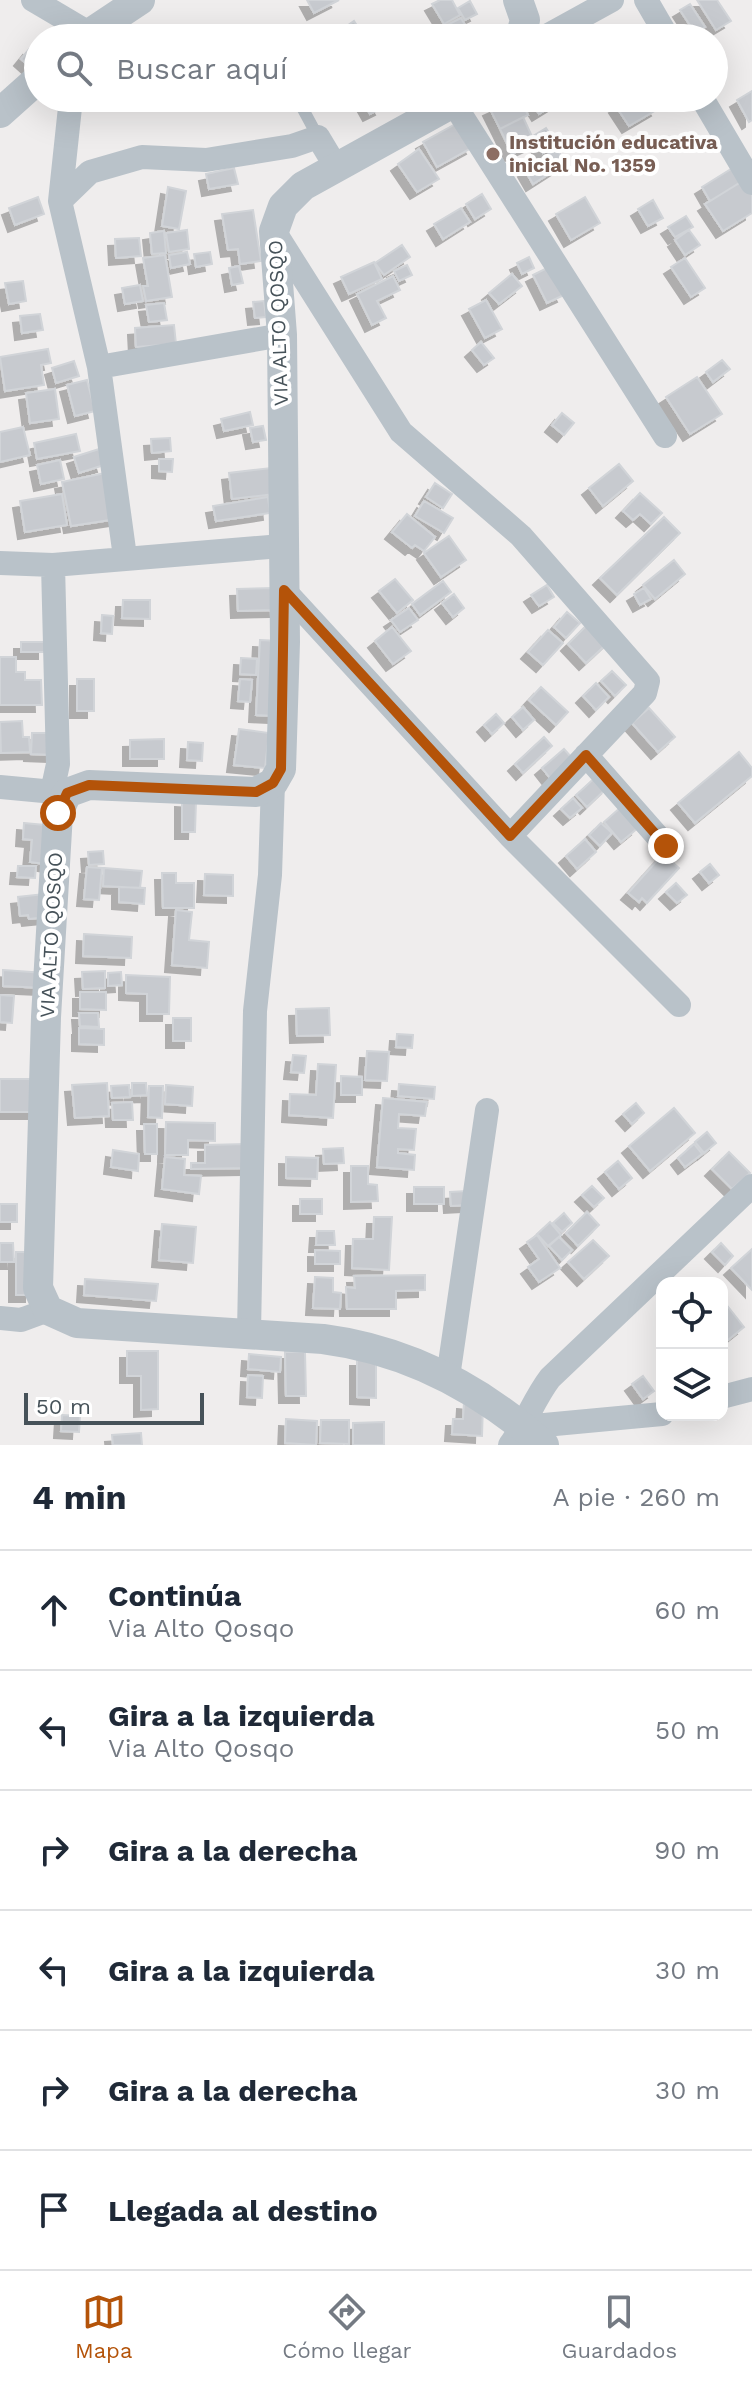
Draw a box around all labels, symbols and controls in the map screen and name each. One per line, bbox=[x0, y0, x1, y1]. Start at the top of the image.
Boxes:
search box bbox=[24, 24, 728, 112]
icon: search bbox=[52, 46, 96, 90]
text: Buscar aquí bbox=[116, 51, 288, 86]
place label: Institución educativa inicial No. 1359 bbox=[509, 130, 718, 177]
marker: Institución educativa inicial No. 1359 bbox=[484, 145, 502, 163]
street label: VIA ALTO QOSQO bbox=[263, 240, 293, 406]
route start bbox=[40, 795, 76, 831]
route end bbox=[648, 828, 684, 864]
street label: VIA ALTO QOSQO bbox=[35, 852, 67, 1018]
map controls bbox=[656, 1277, 728, 1421]
button: locate bbox=[656, 1277, 728, 1349]
button: layers bbox=[656, 1349, 728, 1421]
scale bar bbox=[24, 1389, 204, 1425]
text: 50 m bbox=[36, 1394, 91, 1419]
text: 4 min bbox=[32, 1477, 127, 1517]
text: A pie · 260 m bbox=[552, 1482, 720, 1512]
text: Continúa bbox=[108, 1578, 241, 1613]
icon: ahead bbox=[32, 1588, 76, 1632]
text: 60 m bbox=[654, 1595, 720, 1625]
text: Via Alto Qosqo bbox=[108, 1613, 294, 1643]
text: Gira a la izquierda bbox=[108, 1698, 375, 1733]
icon: left bbox=[32, 1708, 76, 1752]
text: 50 m bbox=[655, 1715, 720, 1745]
text: Via Alto Qosqo bbox=[108, 1733, 294, 1763]
icon: right bbox=[32, 1828, 76, 1872]
text: Gira a la derecha bbox=[108, 1833, 357, 1868]
text: 90 m bbox=[654, 1835, 720, 1865]
icon: left bbox=[32, 1948, 76, 1992]
text: Gira a la izquierda bbox=[108, 1953, 375, 1988]
text: 30 m bbox=[655, 1955, 720, 1985]
icon: right bbox=[32, 2068, 76, 2112]
text: Gira a la derecha bbox=[108, 2073, 357, 2108]
text: 30 m bbox=[655, 2075, 720, 2105]
icon: arrive bbox=[32, 2188, 76, 2232]
text: Llegada al destino bbox=[108, 2193, 378, 2228]
tab: Mapa bbox=[75, 2290, 132, 2363]
tab: Cómo llegar bbox=[282, 2290, 412, 2363]
tab: Guardados bbox=[562, 2290, 677, 2363]

